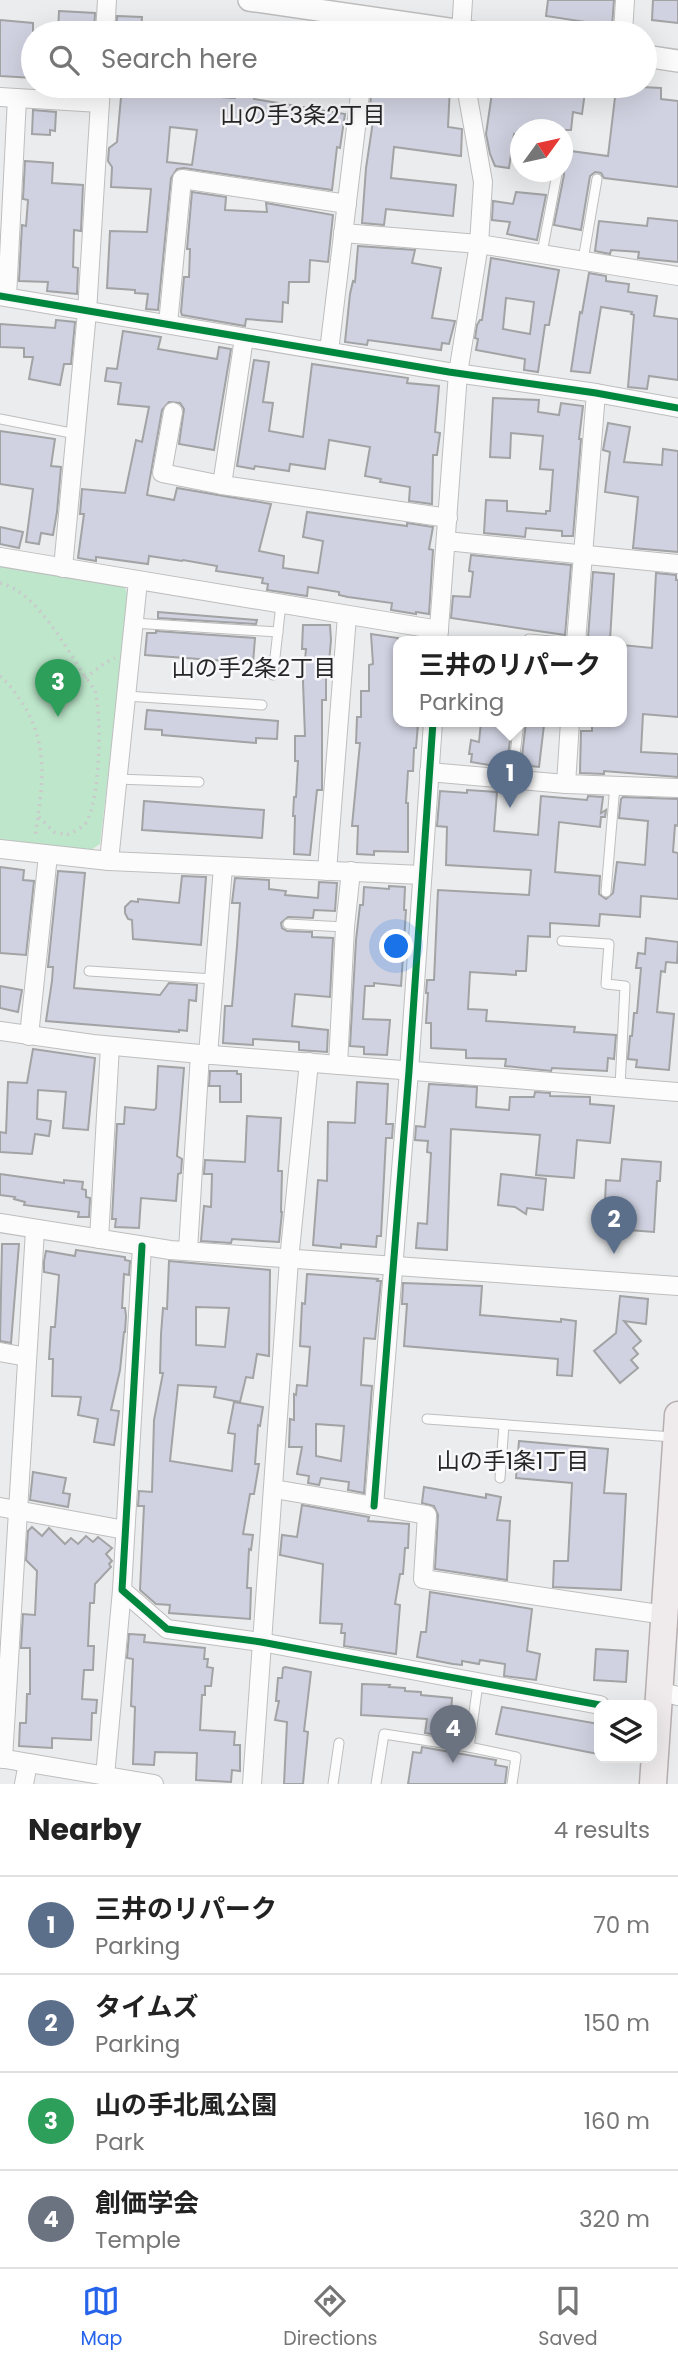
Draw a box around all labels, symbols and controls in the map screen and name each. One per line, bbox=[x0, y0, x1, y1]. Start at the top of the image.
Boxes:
search box bbox=[21, 21, 657, 98]
icon: search bbox=[45, 41, 83, 79]
text: Search here bbox=[101, 41, 258, 77]
district label: 山の手3条2丁目 bbox=[221, 99, 385, 131]
north arrow bbox=[510, 119, 573, 182]
popup bbox=[393, 636, 627, 727]
text: 三井のリパーク bbox=[419, 647, 601, 683]
district label: 山の手2条2丁目 bbox=[172, 652, 336, 684]
pin: 3 bbox=[35, 659, 81, 717]
text: Parking bbox=[419, 686, 504, 718]
pin: 1 bbox=[487, 750, 533, 808]
your location bbox=[379, 929, 413, 963]
pin: 2 bbox=[591, 1196, 637, 1254]
district label: 山の手1条1丁目 bbox=[437, 1445, 589, 1477]
map controls bbox=[594, 1700, 657, 1763]
button: layers bbox=[594, 1700, 657, 1763]
pin: 4 bbox=[430, 1705, 476, 1763]
text: Nearby bbox=[28, 1808, 142, 1851]
text: 4 results bbox=[554, 1814, 650, 1846]
text: 三井のリパーク bbox=[95, 1891, 277, 1927]
text: 1 bbox=[47, 1909, 55, 1941]
text: 70 m bbox=[593, 1909, 650, 1941]
text: Parking bbox=[95, 1930, 180, 1962]
text: タイムズ bbox=[95, 1989, 198, 2025]
text: 2 bbox=[44, 2007, 58, 2039]
text: 150 m bbox=[584, 2007, 650, 2039]
text: Parking bbox=[95, 2028, 180, 2060]
text: 山の手北風公園 bbox=[95, 2087, 277, 2123]
text: 3 bbox=[44, 2105, 58, 2137]
text: 160 m bbox=[584, 2105, 650, 2137]
text: Park bbox=[95, 2126, 144, 2158]
text: 創価学会 bbox=[95, 2185, 199, 2221]
text: 4 bbox=[43, 2203, 59, 2235]
text: 320 m bbox=[579, 2203, 650, 2235]
text: Temple bbox=[95, 2224, 181, 2256]
tab: Map bbox=[80, 2282, 122, 2353]
tab: Directions bbox=[283, 2282, 378, 2353]
tab: Saved bbox=[538, 2282, 598, 2353]

